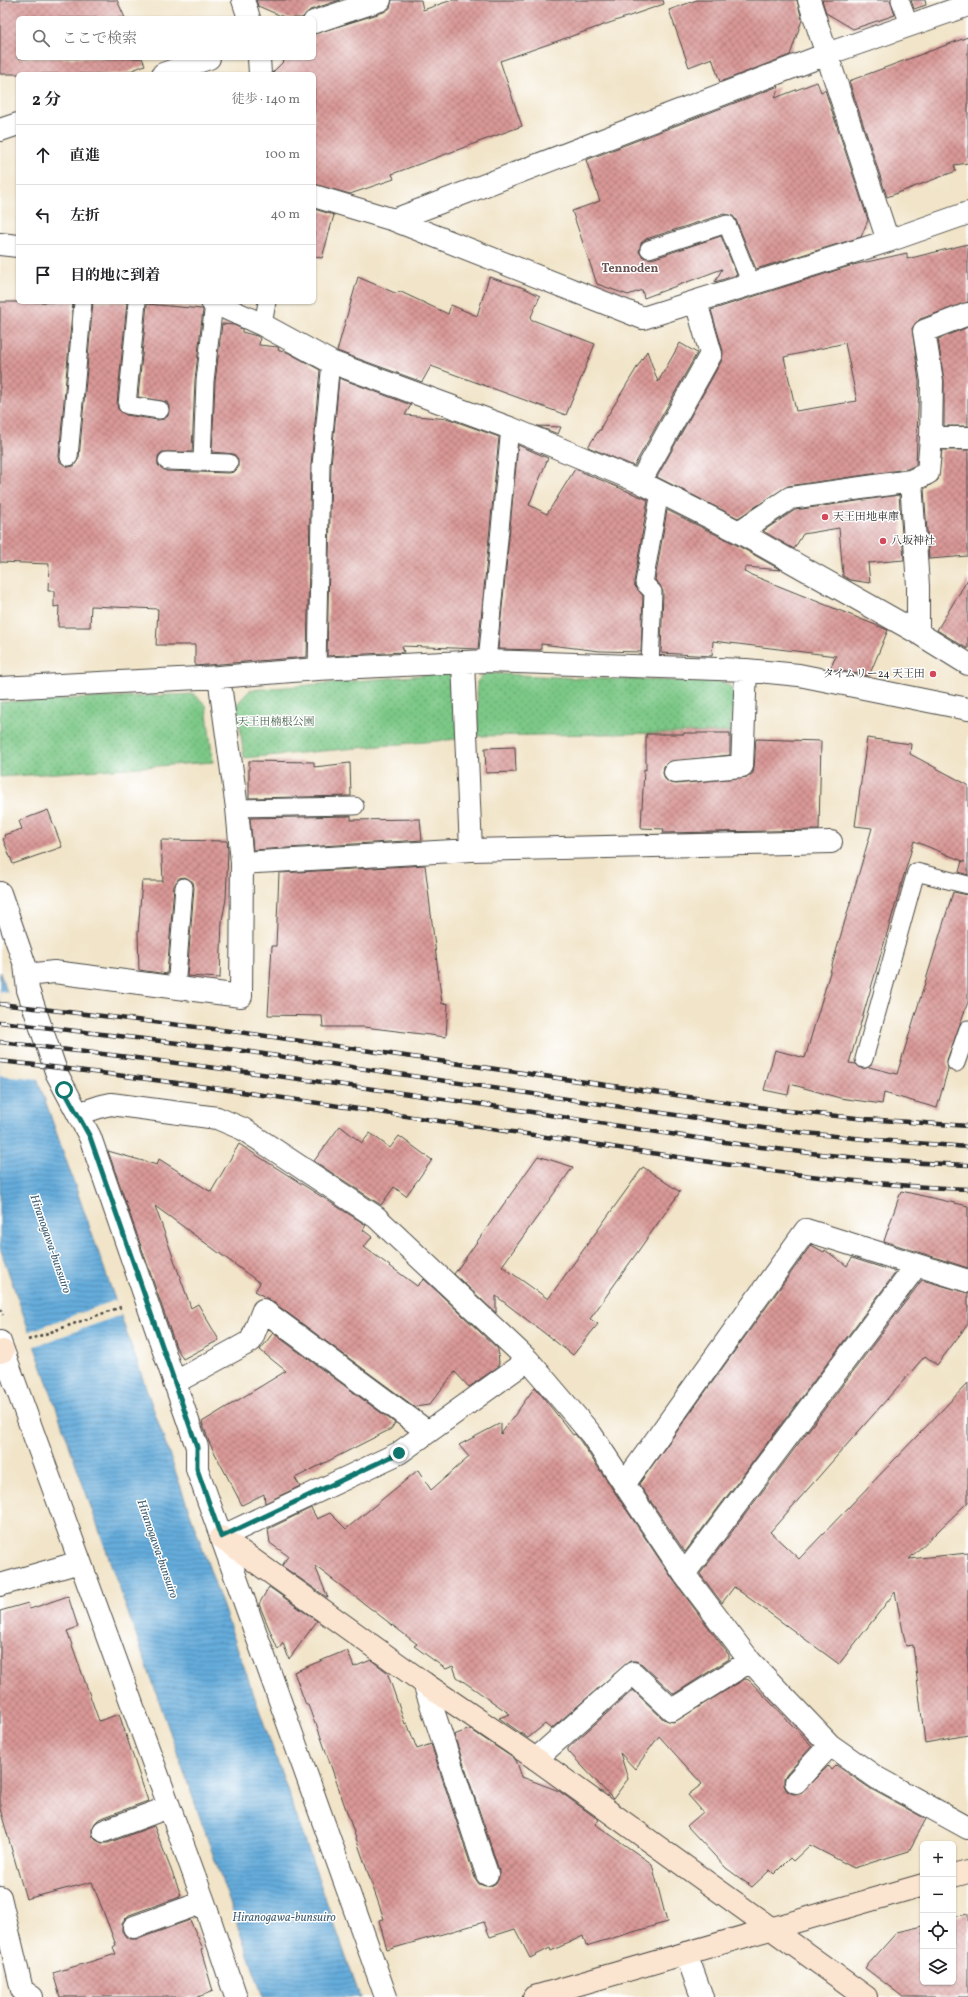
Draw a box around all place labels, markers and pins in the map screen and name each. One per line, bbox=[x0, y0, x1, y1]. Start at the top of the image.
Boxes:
place label: 天王田地車庫 bbox=[833, 510, 899, 525]
marker: 天王田地車庫 bbox=[820, 512, 830, 522]
place label: 八坂神社 bbox=[891, 534, 935, 549]
marker: 八坂神社 bbox=[878, 536, 888, 546]
place label: タイムリー24 天王田 bbox=[823, 667, 925, 682]
marker: タイムリー24 天王田 bbox=[928, 669, 938, 679]

